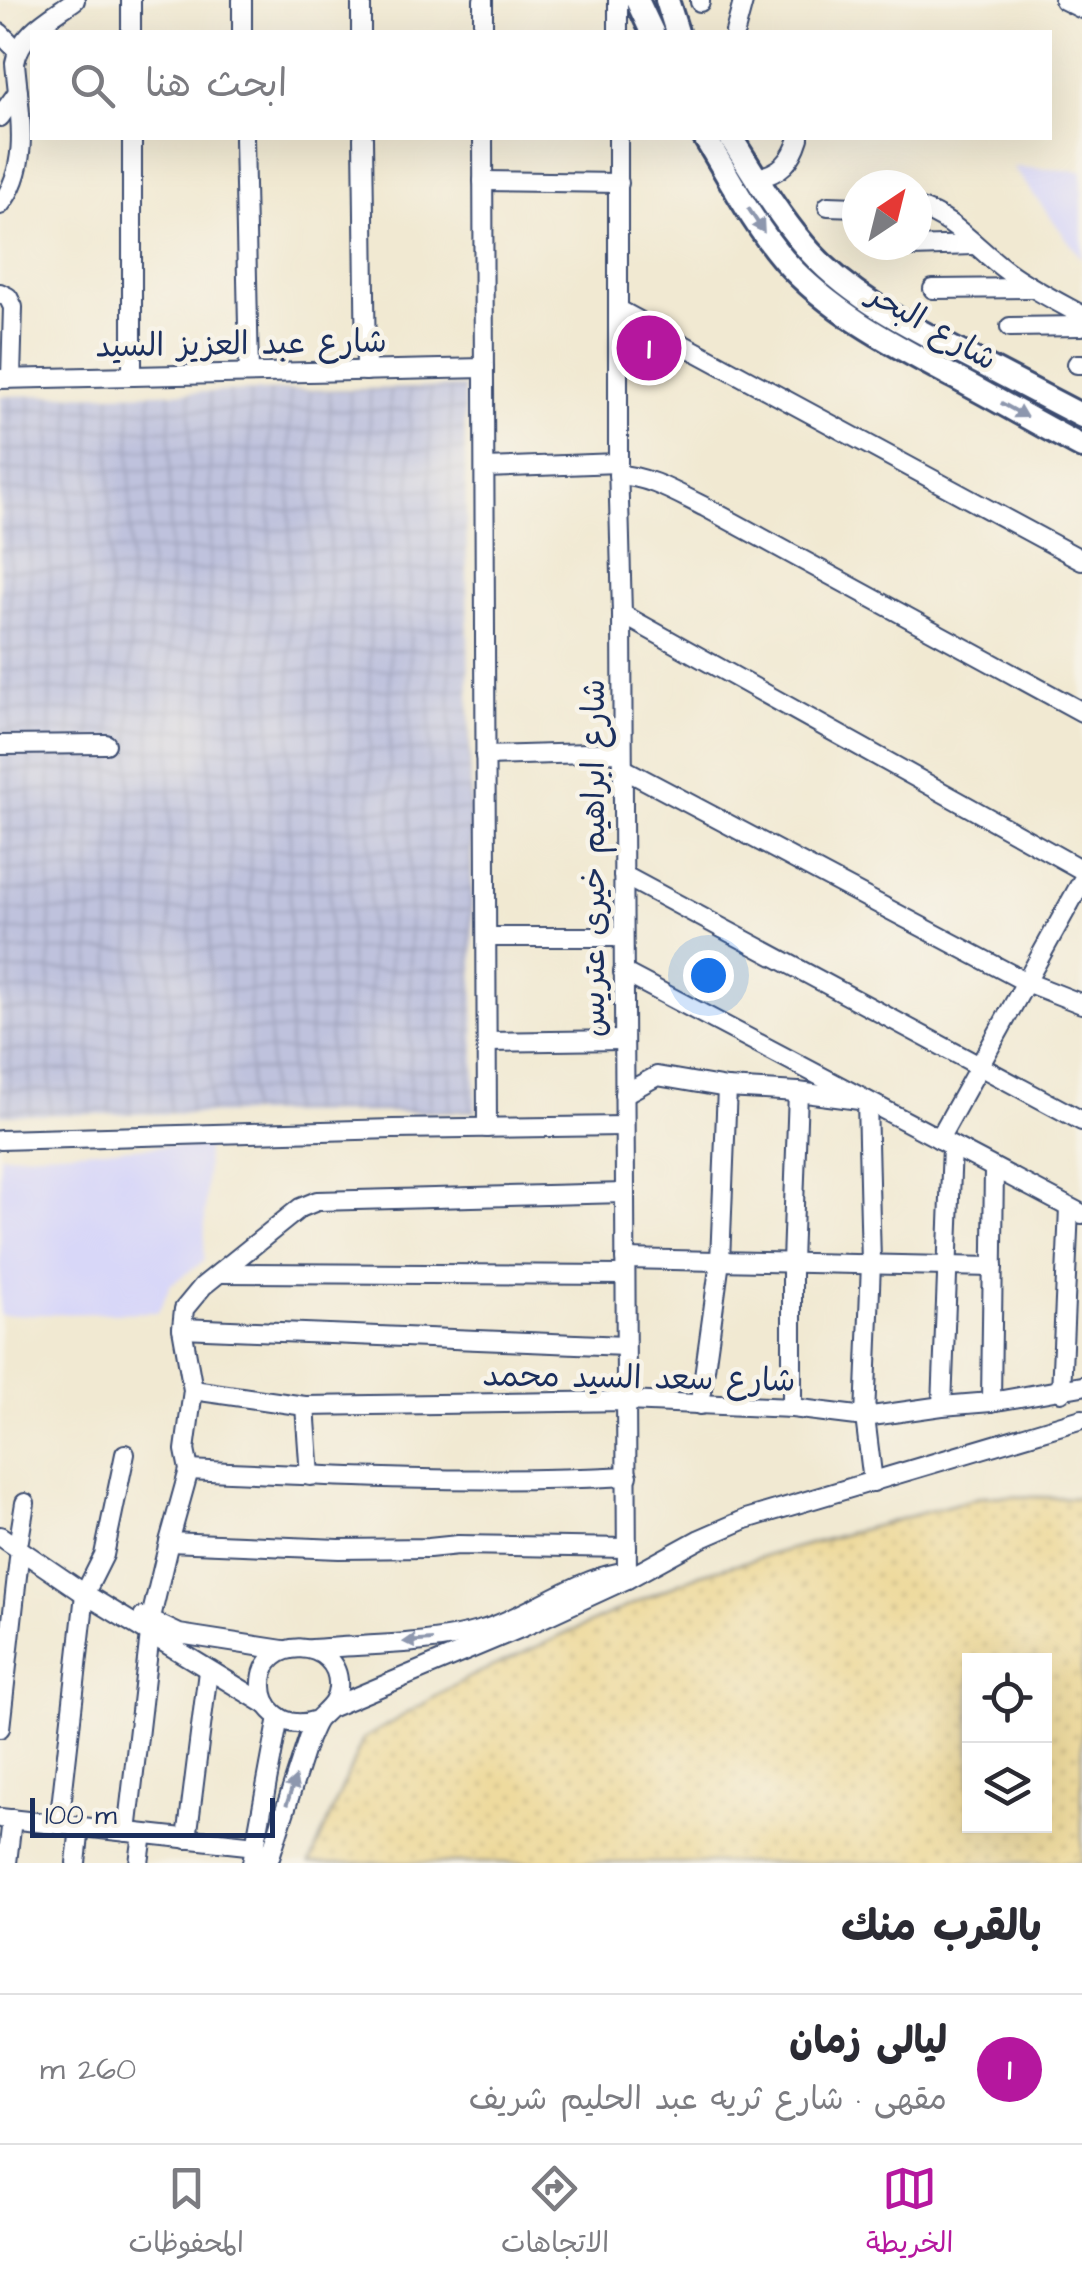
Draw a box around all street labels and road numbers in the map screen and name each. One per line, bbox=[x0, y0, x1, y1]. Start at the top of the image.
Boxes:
street label: شارع البحر bbox=[857, 271, 1005, 382]
street label: شارع عبد العزيز السيد bbox=[95, 319, 387, 370]
street label: شارع ابراهيم خيرى عتريس bbox=[572, 679, 617, 1037]
street label: شارع سعد السيد محمد bbox=[482, 1353, 796, 1404]

